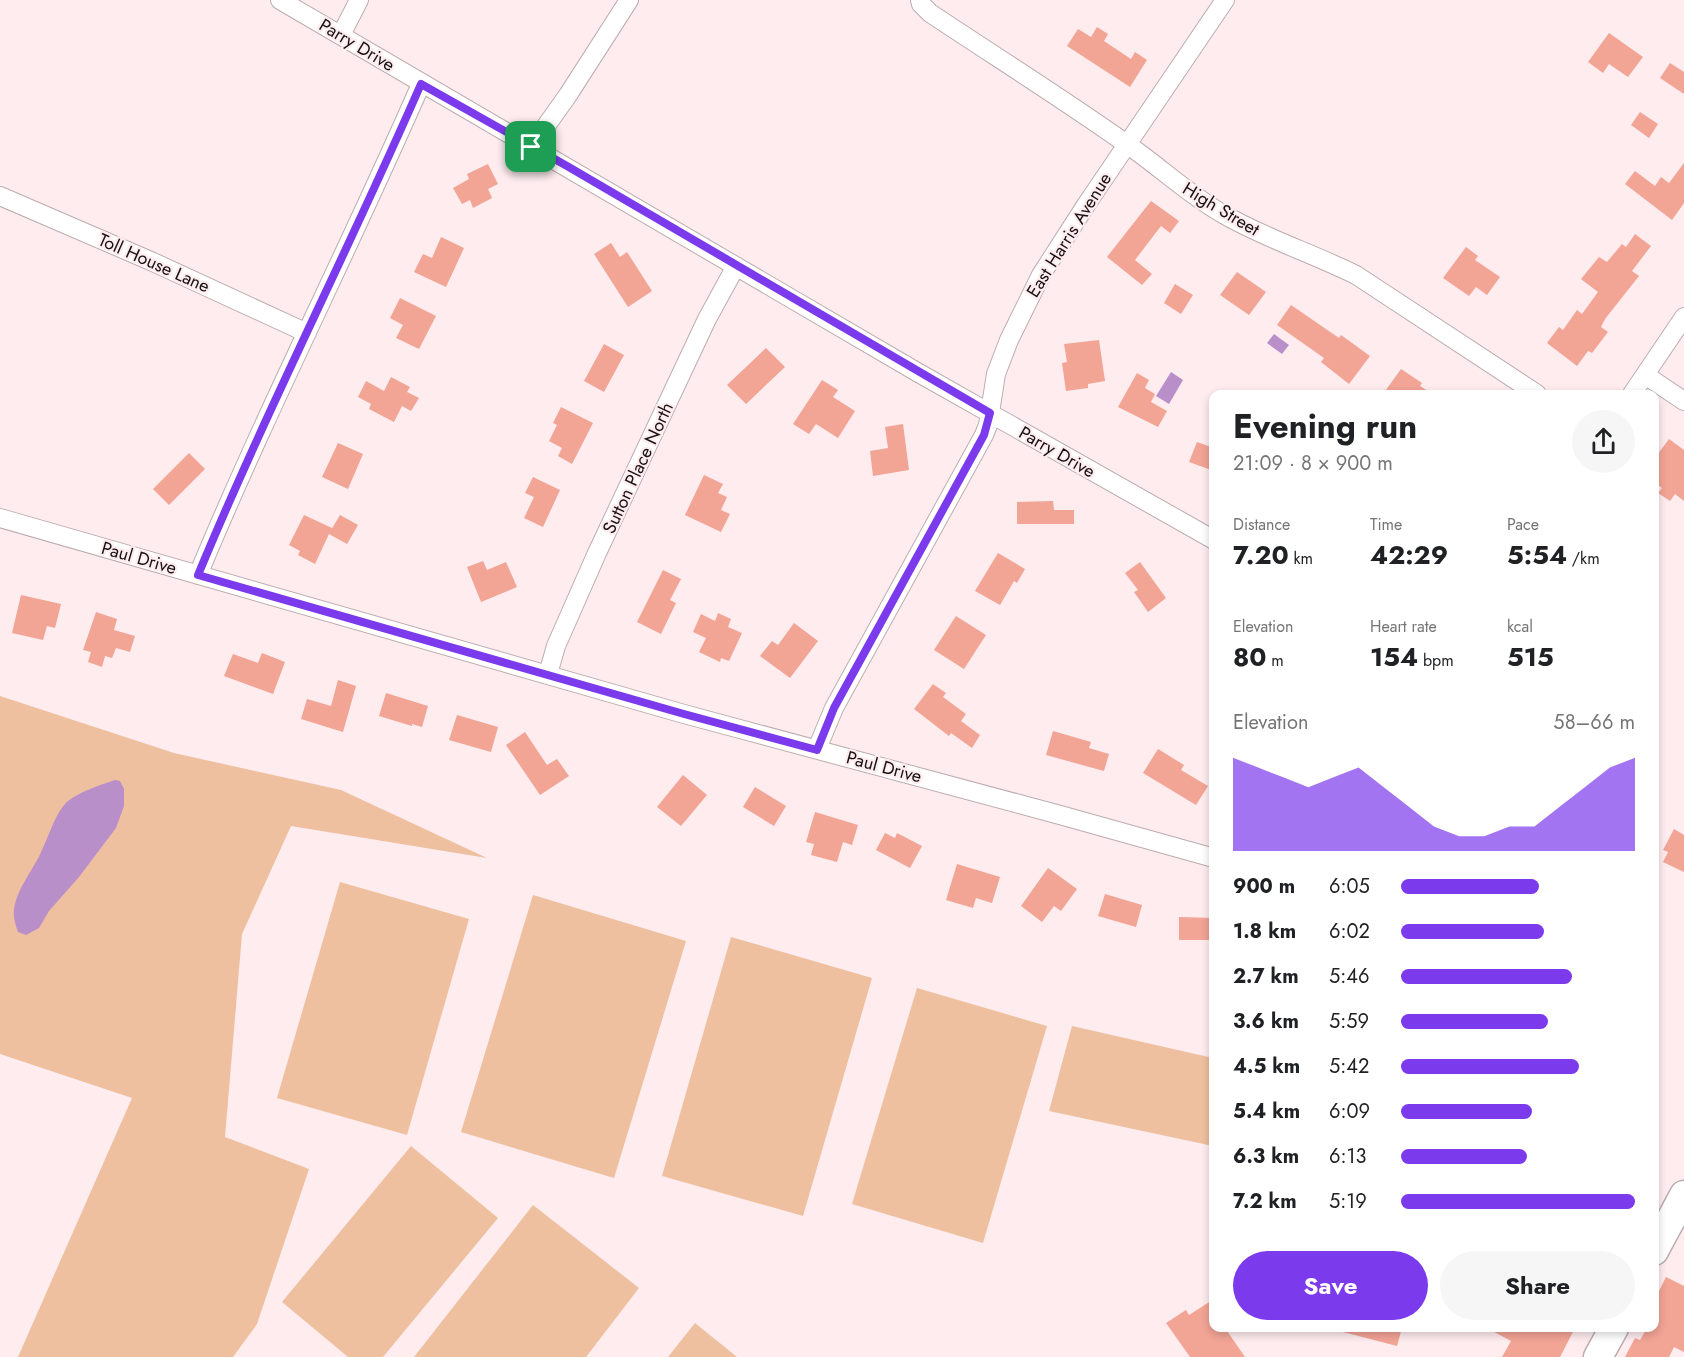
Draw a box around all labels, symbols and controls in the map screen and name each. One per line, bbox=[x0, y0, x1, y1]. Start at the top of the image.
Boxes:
street label: Parry Drive bbox=[314, 12, 400, 78]
pin bbox=[505, 121, 556, 172]
icon: arrive bbox=[514, 130, 547, 163]
street label: East Harris Avenue bbox=[1020, 168, 1118, 302]
street label: High Street bbox=[1178, 176, 1265, 243]
street label: Toll House Lane bbox=[94, 227, 214, 299]
street label: Sutton Place North bbox=[596, 398, 680, 538]
text: Evening run bbox=[1233, 403, 1417, 450]
button: share bbox=[1572, 410, 1635, 473]
street label: Parry Drive bbox=[1014, 420, 1100, 484]
text: 21:09 · 8 × 900 m bbox=[1233, 449, 1393, 478]
text: Distance bbox=[1233, 513, 1290, 536]
text: Time bbox=[1370, 513, 1402, 536]
text: Pace bbox=[1507, 513, 1539, 536]
street label: Paul Drive bbox=[98, 535, 180, 581]
text: 7.20 bbox=[1233, 536, 1289, 574]
text: 42:29 bbox=[1370, 536, 1448, 574]
text: 5:54 bbox=[1507, 536, 1567, 574]
text: km bbox=[1289, 547, 1313, 570]
text: /km bbox=[1567, 547, 1600, 570]
text: Elevation bbox=[1233, 615, 1293, 638]
text: Heart rate bbox=[1370, 615, 1437, 638]
text: kcal bbox=[1507, 615, 1533, 638]
text: 80 bbox=[1233, 638, 1267, 676]
text: 154 bbox=[1370, 638, 1418, 676]
text: 515 bbox=[1507, 638, 1554, 676]
text: m bbox=[1267, 649, 1284, 672]
text: bpm bbox=[1418, 649, 1454, 672]
text: Elevation bbox=[1233, 708, 1308, 737]
text: 58–66 m bbox=[1553, 708, 1635, 737]
street label: Paul Drive bbox=[843, 744, 925, 790]
text: 900 m bbox=[1233, 872, 1295, 901]
text: 6:05 bbox=[1329, 872, 1370, 901]
text: 1.8 km bbox=[1233, 917, 1296, 946]
text: 6:02 bbox=[1329, 917, 1370, 946]
text: 2.7 km bbox=[1233, 962, 1299, 991]
text: 5:46 bbox=[1329, 962, 1369, 991]
text: 3.6 km bbox=[1233, 1007, 1299, 1036]
text: 5:59 bbox=[1329, 1007, 1369, 1036]
text: 4.5 km bbox=[1233, 1052, 1300, 1081]
text: 5:42 bbox=[1329, 1052, 1369, 1081]
text: 5.4 km bbox=[1233, 1097, 1300, 1126]
text: 6:09 bbox=[1329, 1097, 1370, 1126]
text: 6.3 km bbox=[1233, 1142, 1299, 1171]
text: 6:13 bbox=[1329, 1142, 1366, 1171]
text: 7.2 km bbox=[1233, 1187, 1297, 1216]
text: 5:19 bbox=[1329, 1187, 1367, 1216]
button: Save bbox=[1233, 1251, 1428, 1320]
button: Share bbox=[1440, 1251, 1635, 1320]

